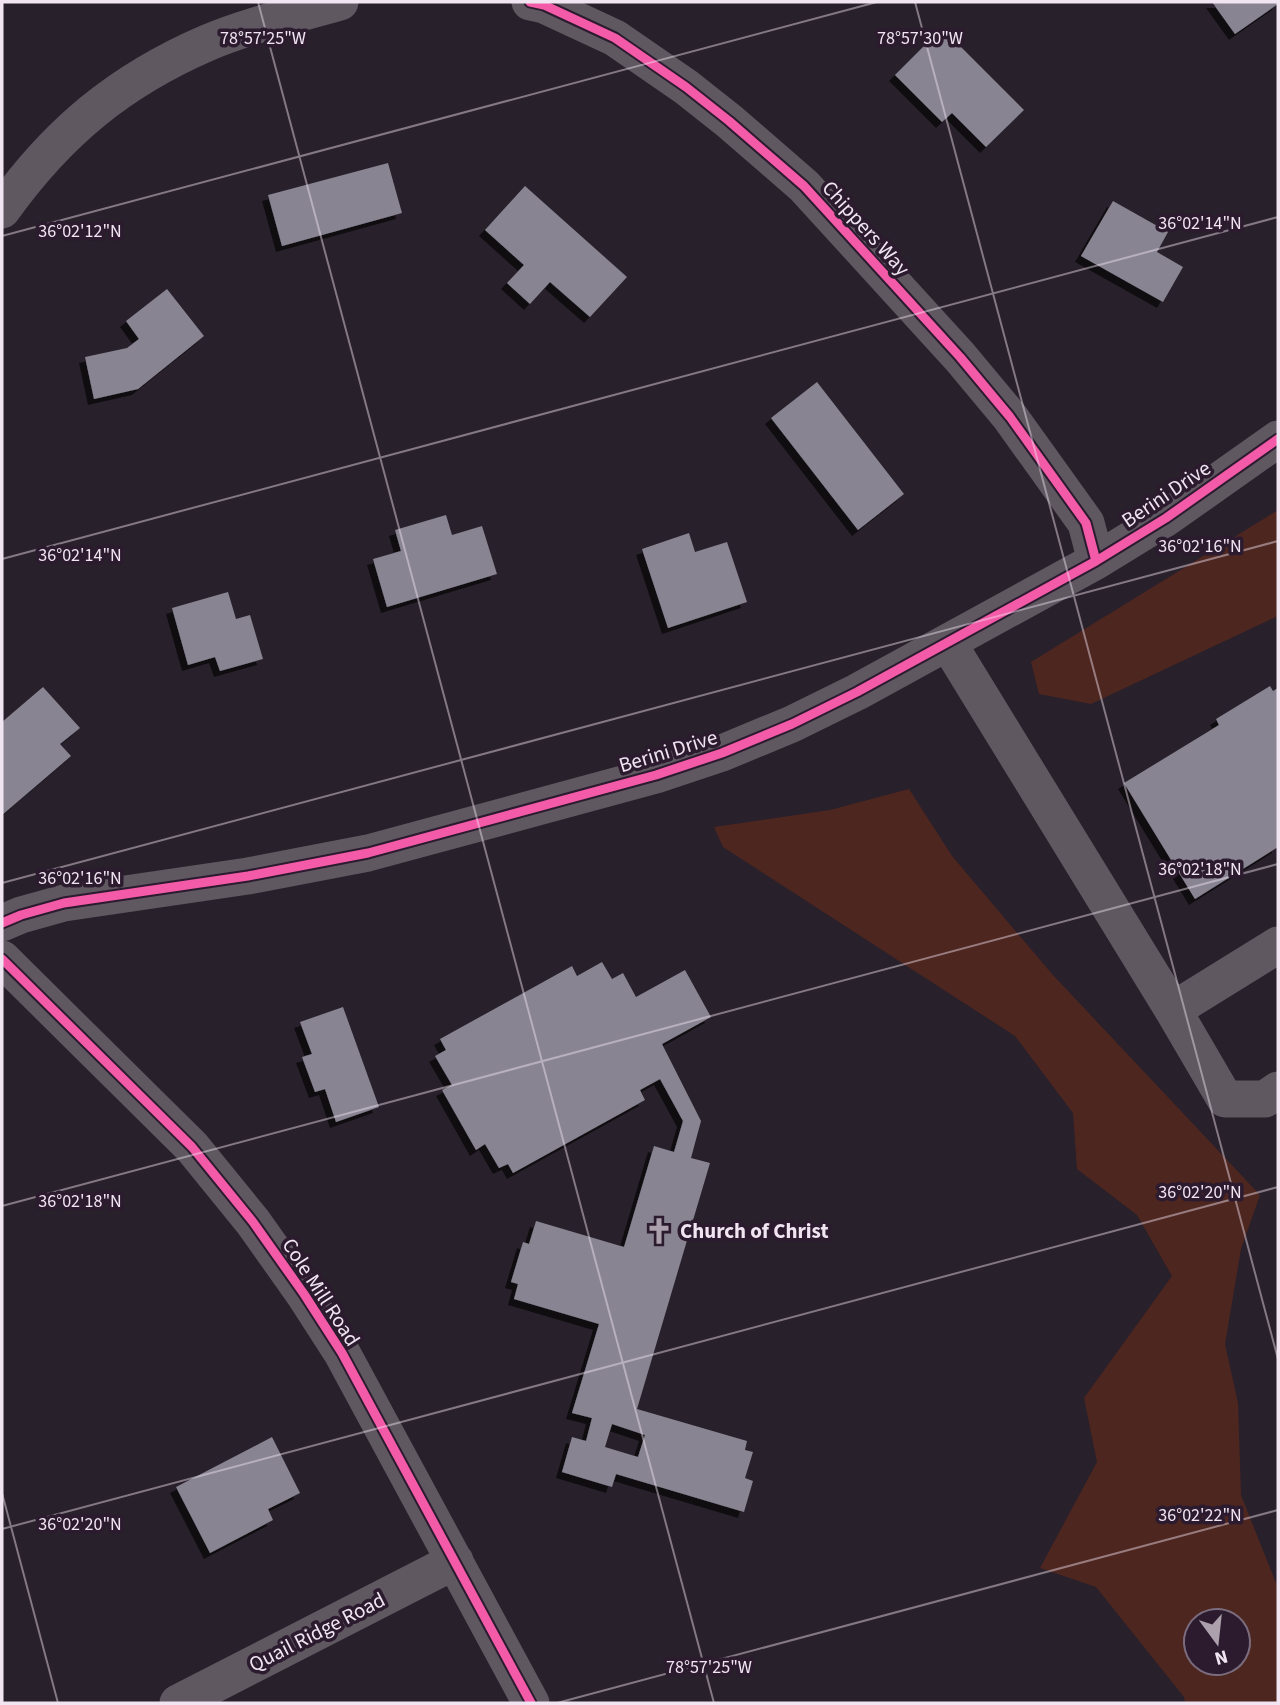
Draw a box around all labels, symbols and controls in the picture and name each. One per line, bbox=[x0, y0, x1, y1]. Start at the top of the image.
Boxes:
text: 78°57'25"W bbox=[220, 26, 306, 51]
text: 78°57'30"W bbox=[877, 26, 963, 51]
street label: Chippers Way bbox=[815, 174, 917, 282]
text: 36°02'14"N bbox=[1158, 211, 1242, 236]
text: 36°02'12"N bbox=[38, 219, 122, 244]
street label: Berini Drive bbox=[1115, 453, 1217, 535]
text: 36°02'16"N bbox=[1158, 534, 1242, 559]
text: 36°02'14"N bbox=[38, 543, 122, 568]
street label: Berini Drive bbox=[615, 722, 721, 780]
text: 36°02'18"N bbox=[1158, 857, 1242, 882]
text: 36°02'16"N bbox=[38, 866, 122, 891]
text: 36°02'20"N bbox=[1158, 1180, 1242, 1205]
text: 36°02'18"N bbox=[38, 1189, 122, 1214]
church icon: Church of Christ bbox=[644, 1216, 674, 1246]
place label: Church of Christ bbox=[680, 1216, 829, 1246]
street label: Cole Mill Road bbox=[275, 1232, 367, 1352]
text: 36°02'22"N bbox=[1158, 1503, 1242, 1528]
text: 36°02'20"N bbox=[38, 1512, 122, 1537]
street label: Quail Ridge Road bbox=[244, 1585, 390, 1679]
north arrow bbox=[1182, 1607, 1252, 1677]
text: N bbox=[1211, 1642, 1231, 1672]
text: 78°57'25"W bbox=[666, 1655, 752, 1680]

